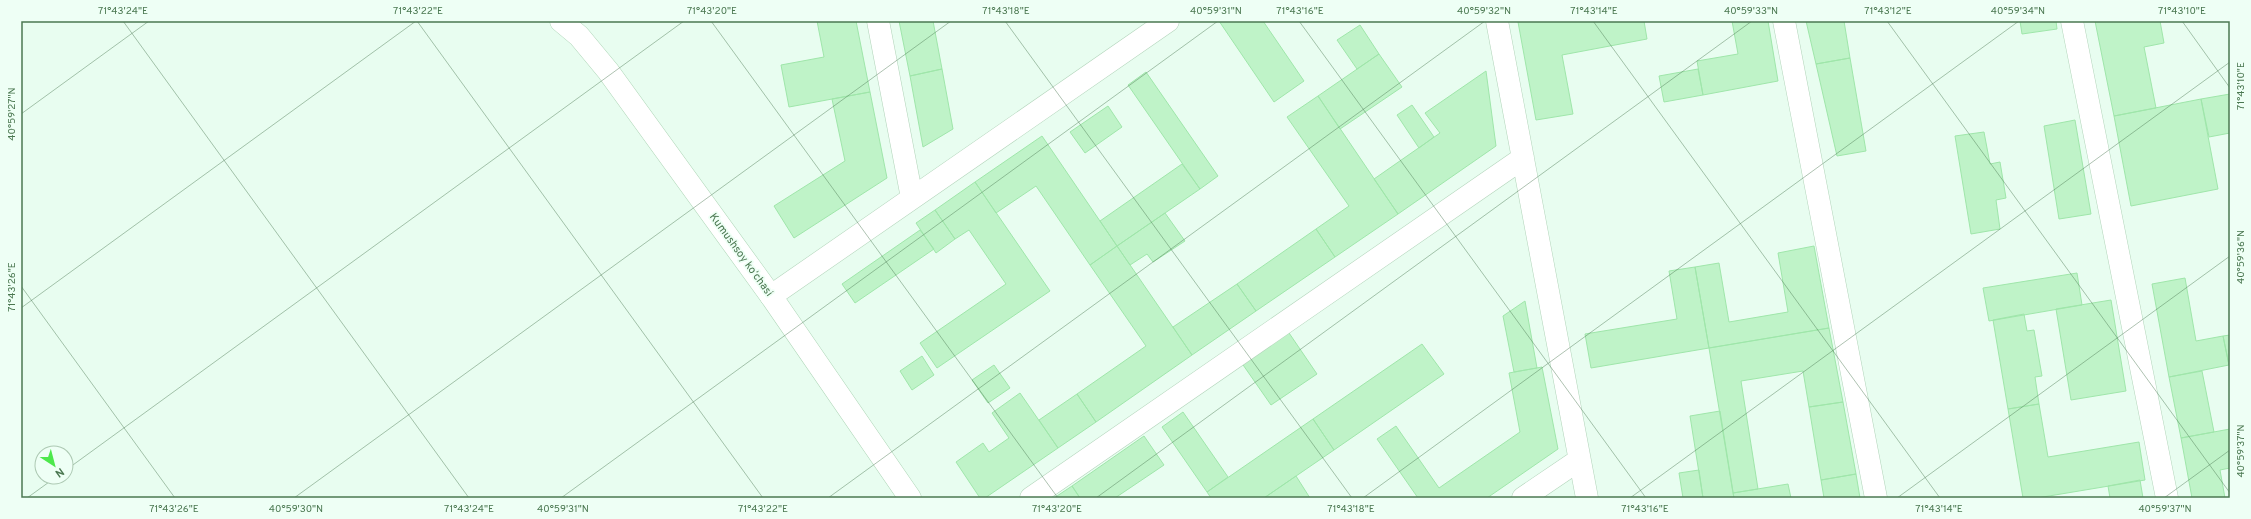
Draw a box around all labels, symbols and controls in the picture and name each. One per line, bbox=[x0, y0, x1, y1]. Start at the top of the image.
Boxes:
text: 71°43'24"E bbox=[98, 5, 148, 18]
text: 71°43'22"E bbox=[393, 5, 443, 18]
text: 71°43'20"E bbox=[687, 5, 737, 18]
text: 71°43'18"E bbox=[982, 5, 1030, 18]
text: 40°59'31"N bbox=[1190, 5, 1242, 18]
text: 71°43'16"E bbox=[1276, 5, 1324, 18]
text: 40°59'32"N bbox=[1457, 5, 1511, 18]
text: 71°43'14"E bbox=[1570, 5, 1618, 18]
text: 40°59'33"N bbox=[1724, 5, 1778, 18]
text: 71°43'12"E bbox=[1864, 5, 1912, 18]
text: 40°59'34"N bbox=[1991, 5, 2045, 18]
text: 71°43'10"E bbox=[2158, 5, 2206, 18]
text: 71°43'10"E bbox=[2235, 62, 2248, 110]
text: 40°59'27"N bbox=[6, 87, 19, 141]
street label: Kumushsoy koʻchasi bbox=[706, 211, 776, 299]
text: 40°59'36"N bbox=[2235, 230, 2248, 284]
text: 71°43'26"E bbox=[6, 262, 19, 312]
text: 40°59'37"N bbox=[2235, 424, 2248, 478]
north arrow bbox=[34, 445, 74, 485]
text: N bbox=[52, 464, 67, 480]
text: 71°43'26"E bbox=[149, 503, 199, 516]
text: 40°59'30"N bbox=[269, 503, 323, 516]
text: 71°43'24"E bbox=[444, 503, 494, 516]
text: 40°59'31"N bbox=[537, 503, 589, 516]
text: 71°43'22"E bbox=[738, 503, 788, 516]
text: 71°43'20"E bbox=[1032, 503, 1082, 516]
text: 71°43'18"E bbox=[1327, 503, 1375, 516]
text: 71°43'16"E bbox=[1621, 503, 1669, 516]
text: 71°43'14"E bbox=[1915, 503, 1963, 516]
text: 40°59'37"N bbox=[2138, 503, 2192, 516]

